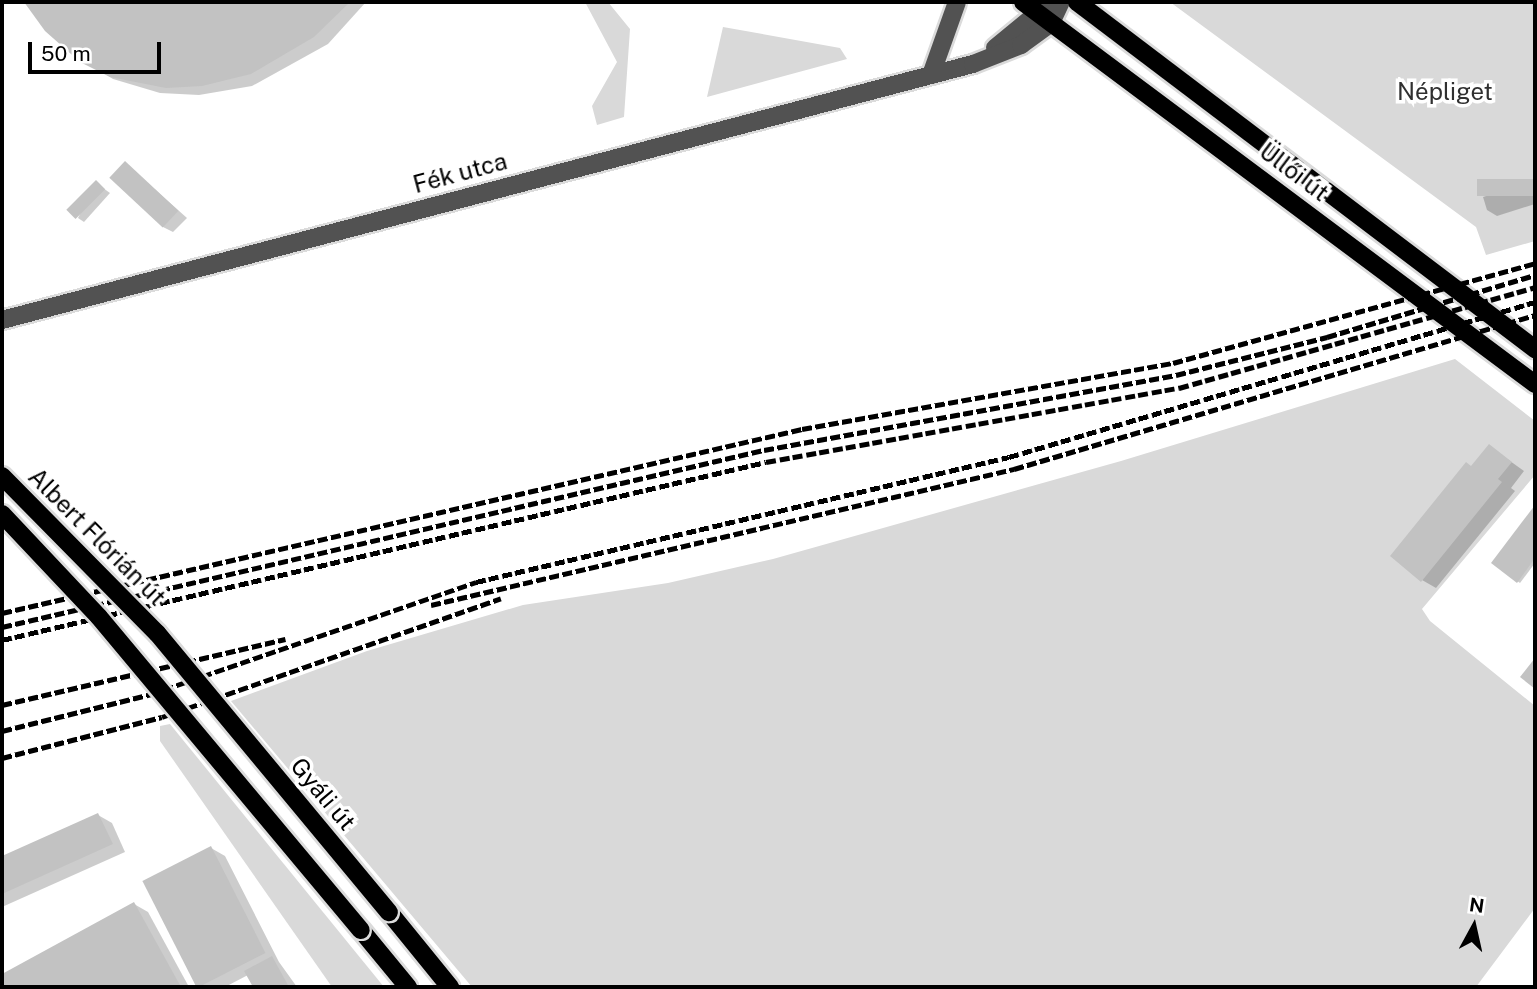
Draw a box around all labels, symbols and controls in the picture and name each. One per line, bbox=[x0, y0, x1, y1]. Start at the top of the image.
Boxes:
scale bar bbox=[32, 28, 164, 72]
text: 50 m bbox=[41, 41, 91, 66]
park label: Népliget bbox=[1397, 78, 1493, 106]
street label: Üllői út bbox=[1254, 137, 1334, 207]
street label: Fék utca bbox=[410, 147, 510, 199]
street label: Albert Flórián út bbox=[22, 462, 172, 612]
street label: Gyáli út bbox=[284, 752, 362, 836]
north arrow bbox=[1439, 891, 1509, 961]
text: N bbox=[1468, 893, 1486, 917]

